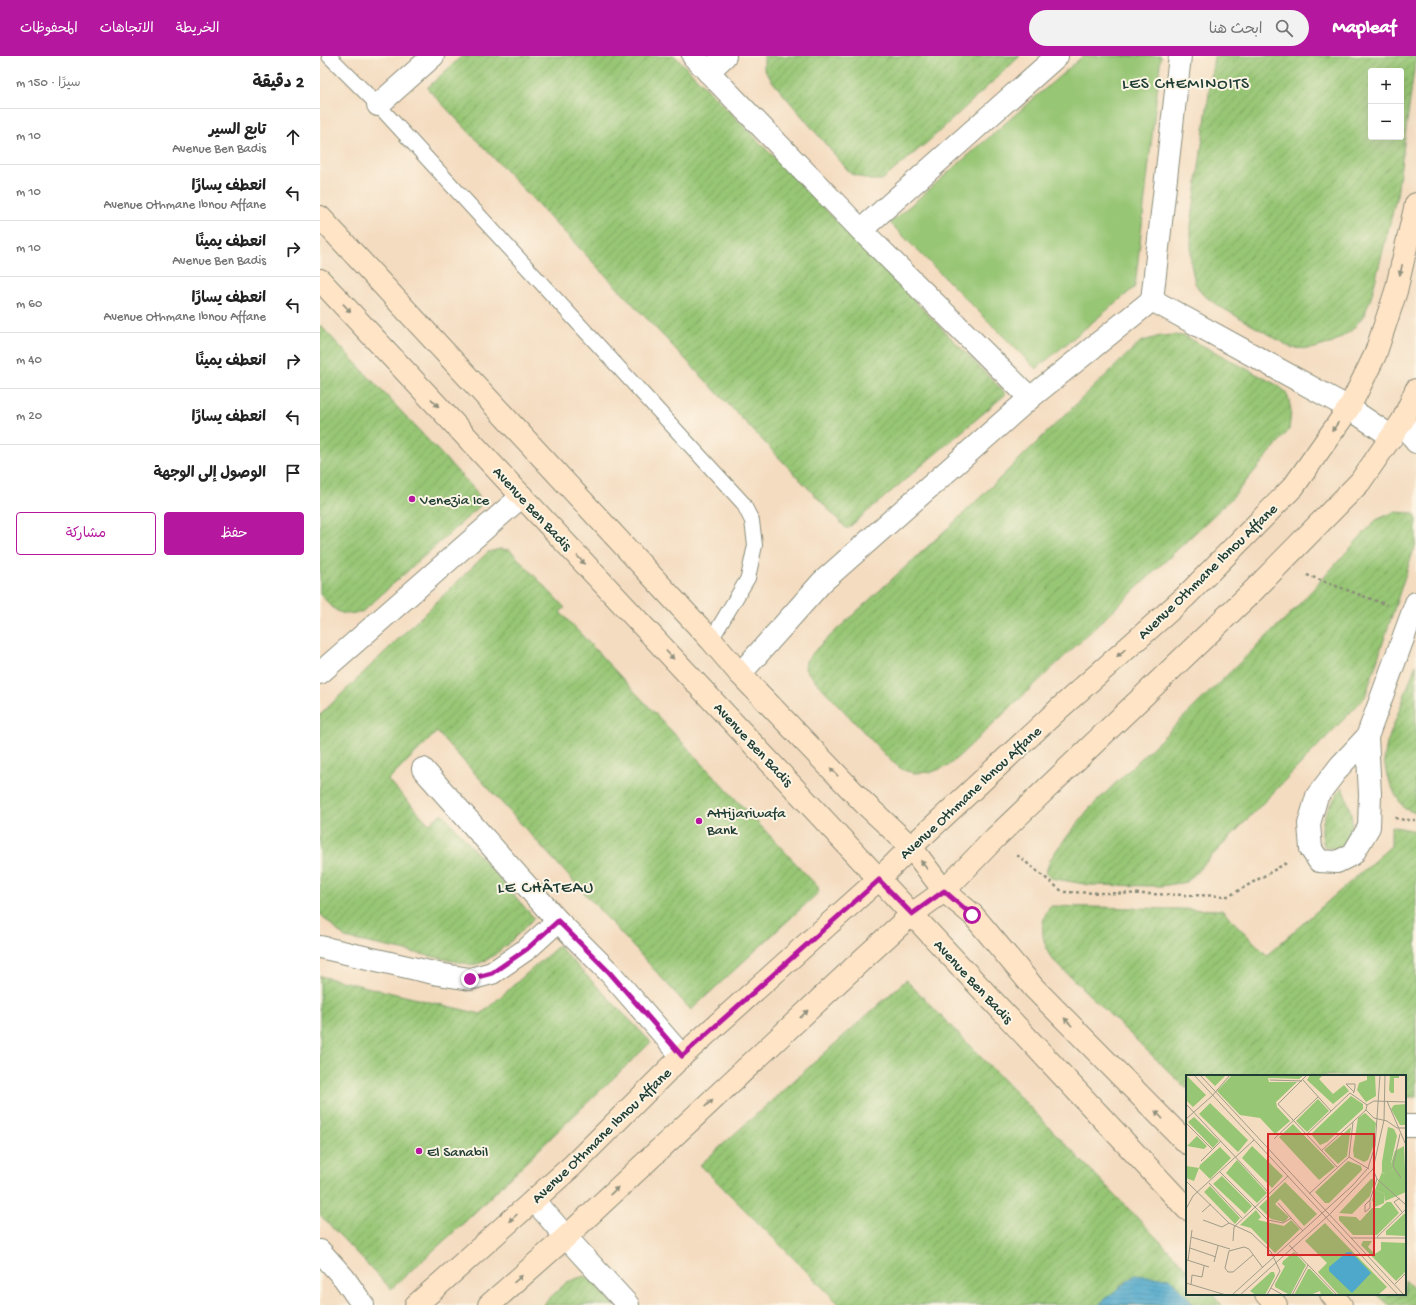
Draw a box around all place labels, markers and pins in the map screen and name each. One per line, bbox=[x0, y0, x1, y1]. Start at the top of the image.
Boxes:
place label: Venezia Ice bbox=[419, 492, 489, 510]
marker: Venezia Ice bbox=[407, 494, 417, 504]
place label: Attijariwafa Bank bbox=[706, 805, 786, 840]
marker: Attijariwafa Bank bbox=[694, 816, 704, 826]
place label: El Sanabil bbox=[427, 1144, 488, 1162]
marker: El Sanabil bbox=[414, 1146, 424, 1156]

